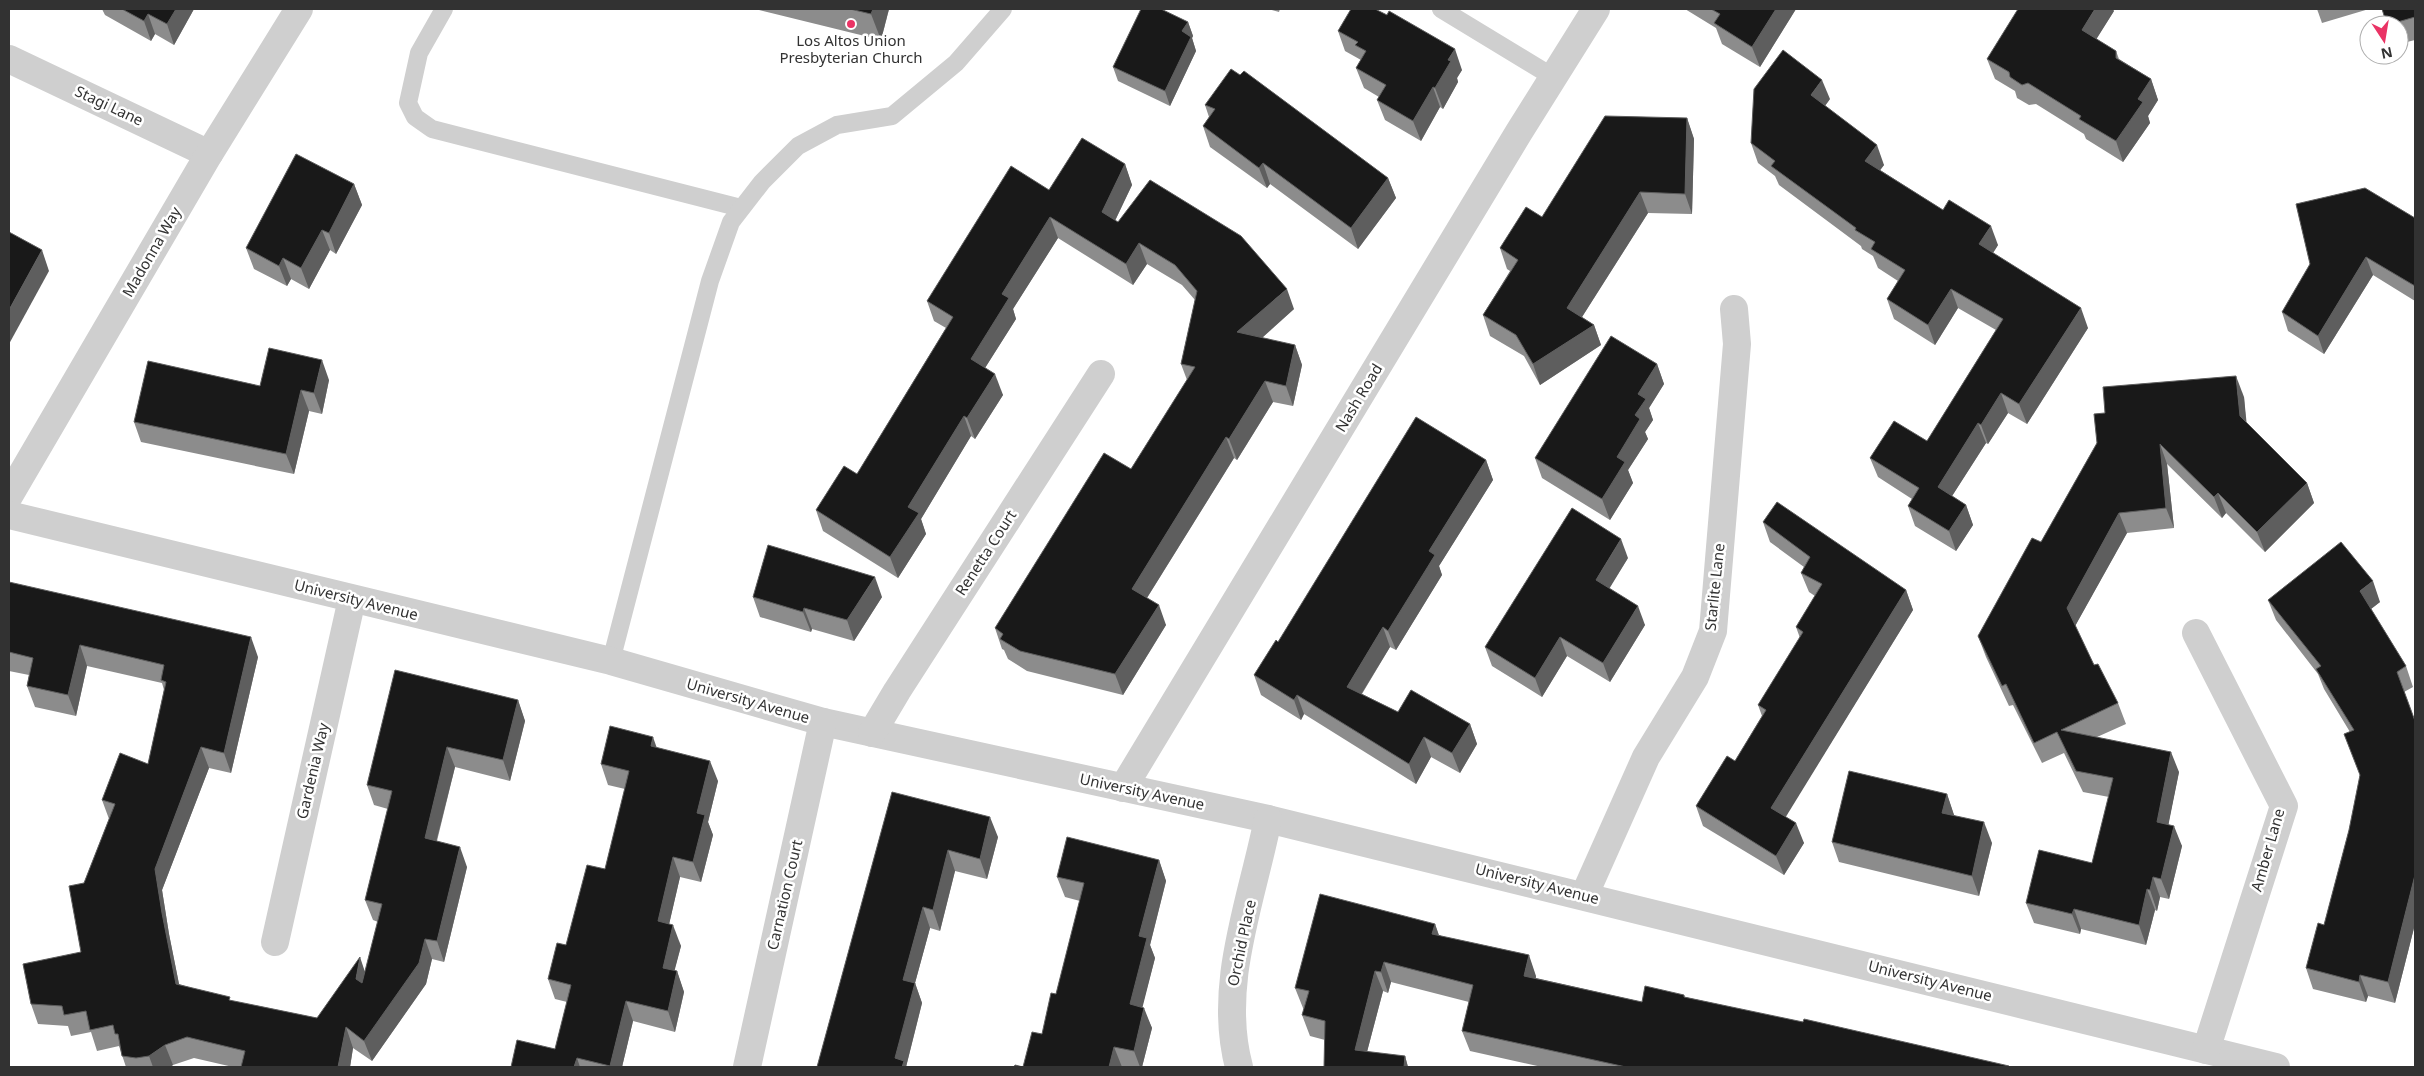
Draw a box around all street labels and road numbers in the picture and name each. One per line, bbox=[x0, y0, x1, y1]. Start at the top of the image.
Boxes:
street label: Stagi Lane bbox=[72, 81, 147, 130]
street label: Madonna Way bbox=[117, 203, 185, 300]
street label: Nash Road bbox=[1330, 360, 1386, 435]
street label: Renetta Court bbox=[950, 505, 1021, 599]
street label: Starlite Lane bbox=[1699, 542, 1729, 632]
street label: University Avenue bbox=[292, 574, 420, 624]
street label: University Avenue bbox=[684, 673, 812, 727]
street label: Gardenia Way bbox=[291, 720, 333, 821]
street label: University Avenue bbox=[1078, 768, 1206, 814]
street label: Amber Lane bbox=[2246, 806, 2288, 894]
street label: Carnation Court bbox=[762, 837, 807, 952]
street label: University Avenue bbox=[1473, 858, 1601, 908]
street label: Orchid Place bbox=[1222, 898, 1260, 988]
street label: University Avenue bbox=[1866, 955, 1994, 1005]

